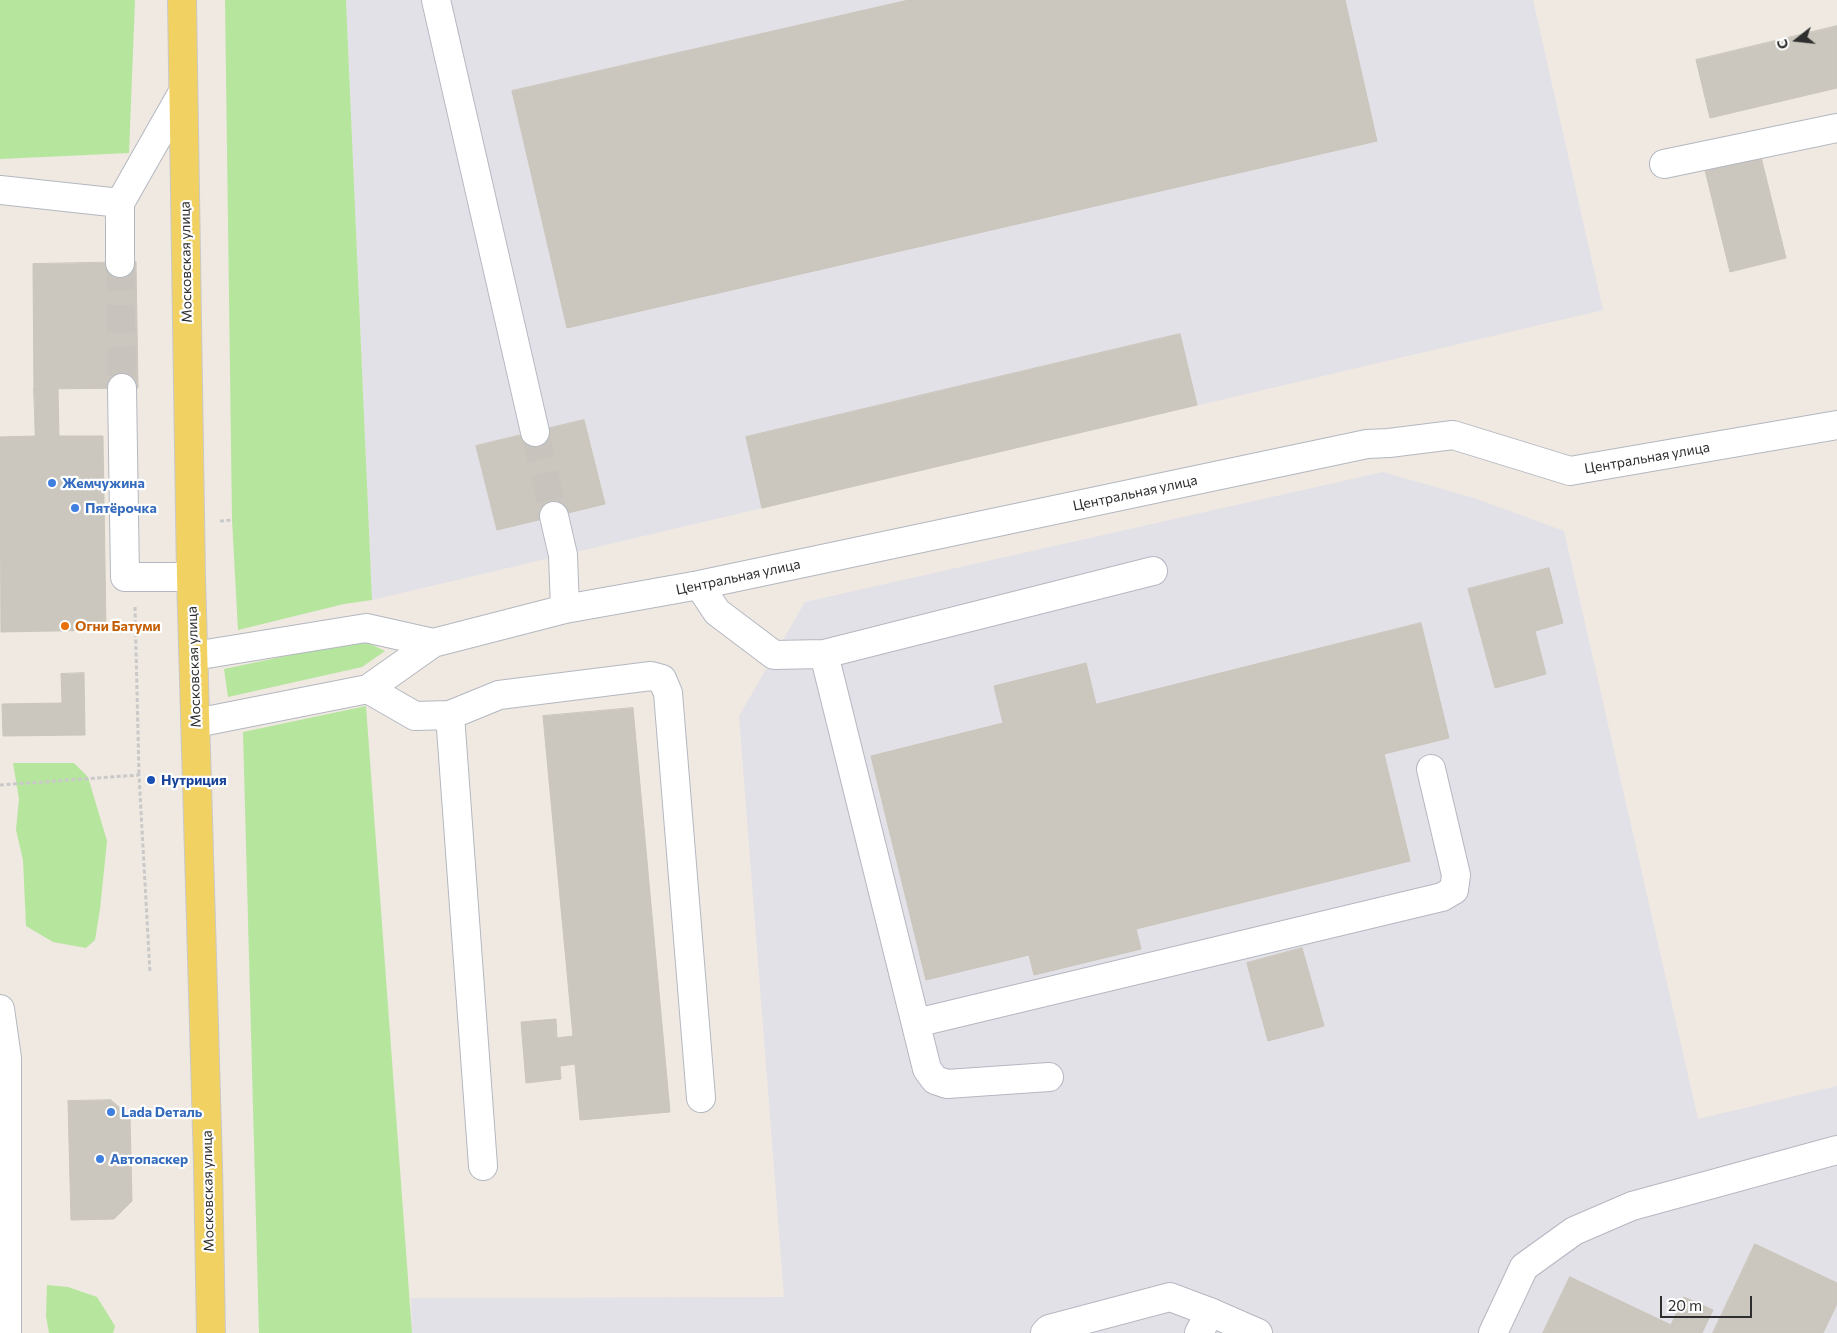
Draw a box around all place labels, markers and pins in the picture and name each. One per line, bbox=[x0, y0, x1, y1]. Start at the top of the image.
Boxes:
place label: Жемчужина bbox=[62, 475, 145, 491]
marker: Жемчужина bbox=[46, 477, 58, 489]
place label: Пятёрочка bbox=[85, 500, 157, 516]
marker: Пятёрочка bbox=[69, 502, 81, 514]
place label: Огни Батуми bbox=[75, 618, 161, 634]
marker: Огни Батуми bbox=[59, 620, 71, 632]
place label: Нутриция bbox=[161, 772, 227, 788]
marker: Нутриция bbox=[145, 774, 157, 786]
place label: Lada Dеталь bbox=[121, 1104, 202, 1120]
marker: Lada Dеталь bbox=[105, 1106, 117, 1118]
place label: Автопаскер bbox=[110, 1151, 188, 1167]
marker: Автопаскер bbox=[94, 1153, 106, 1165]

